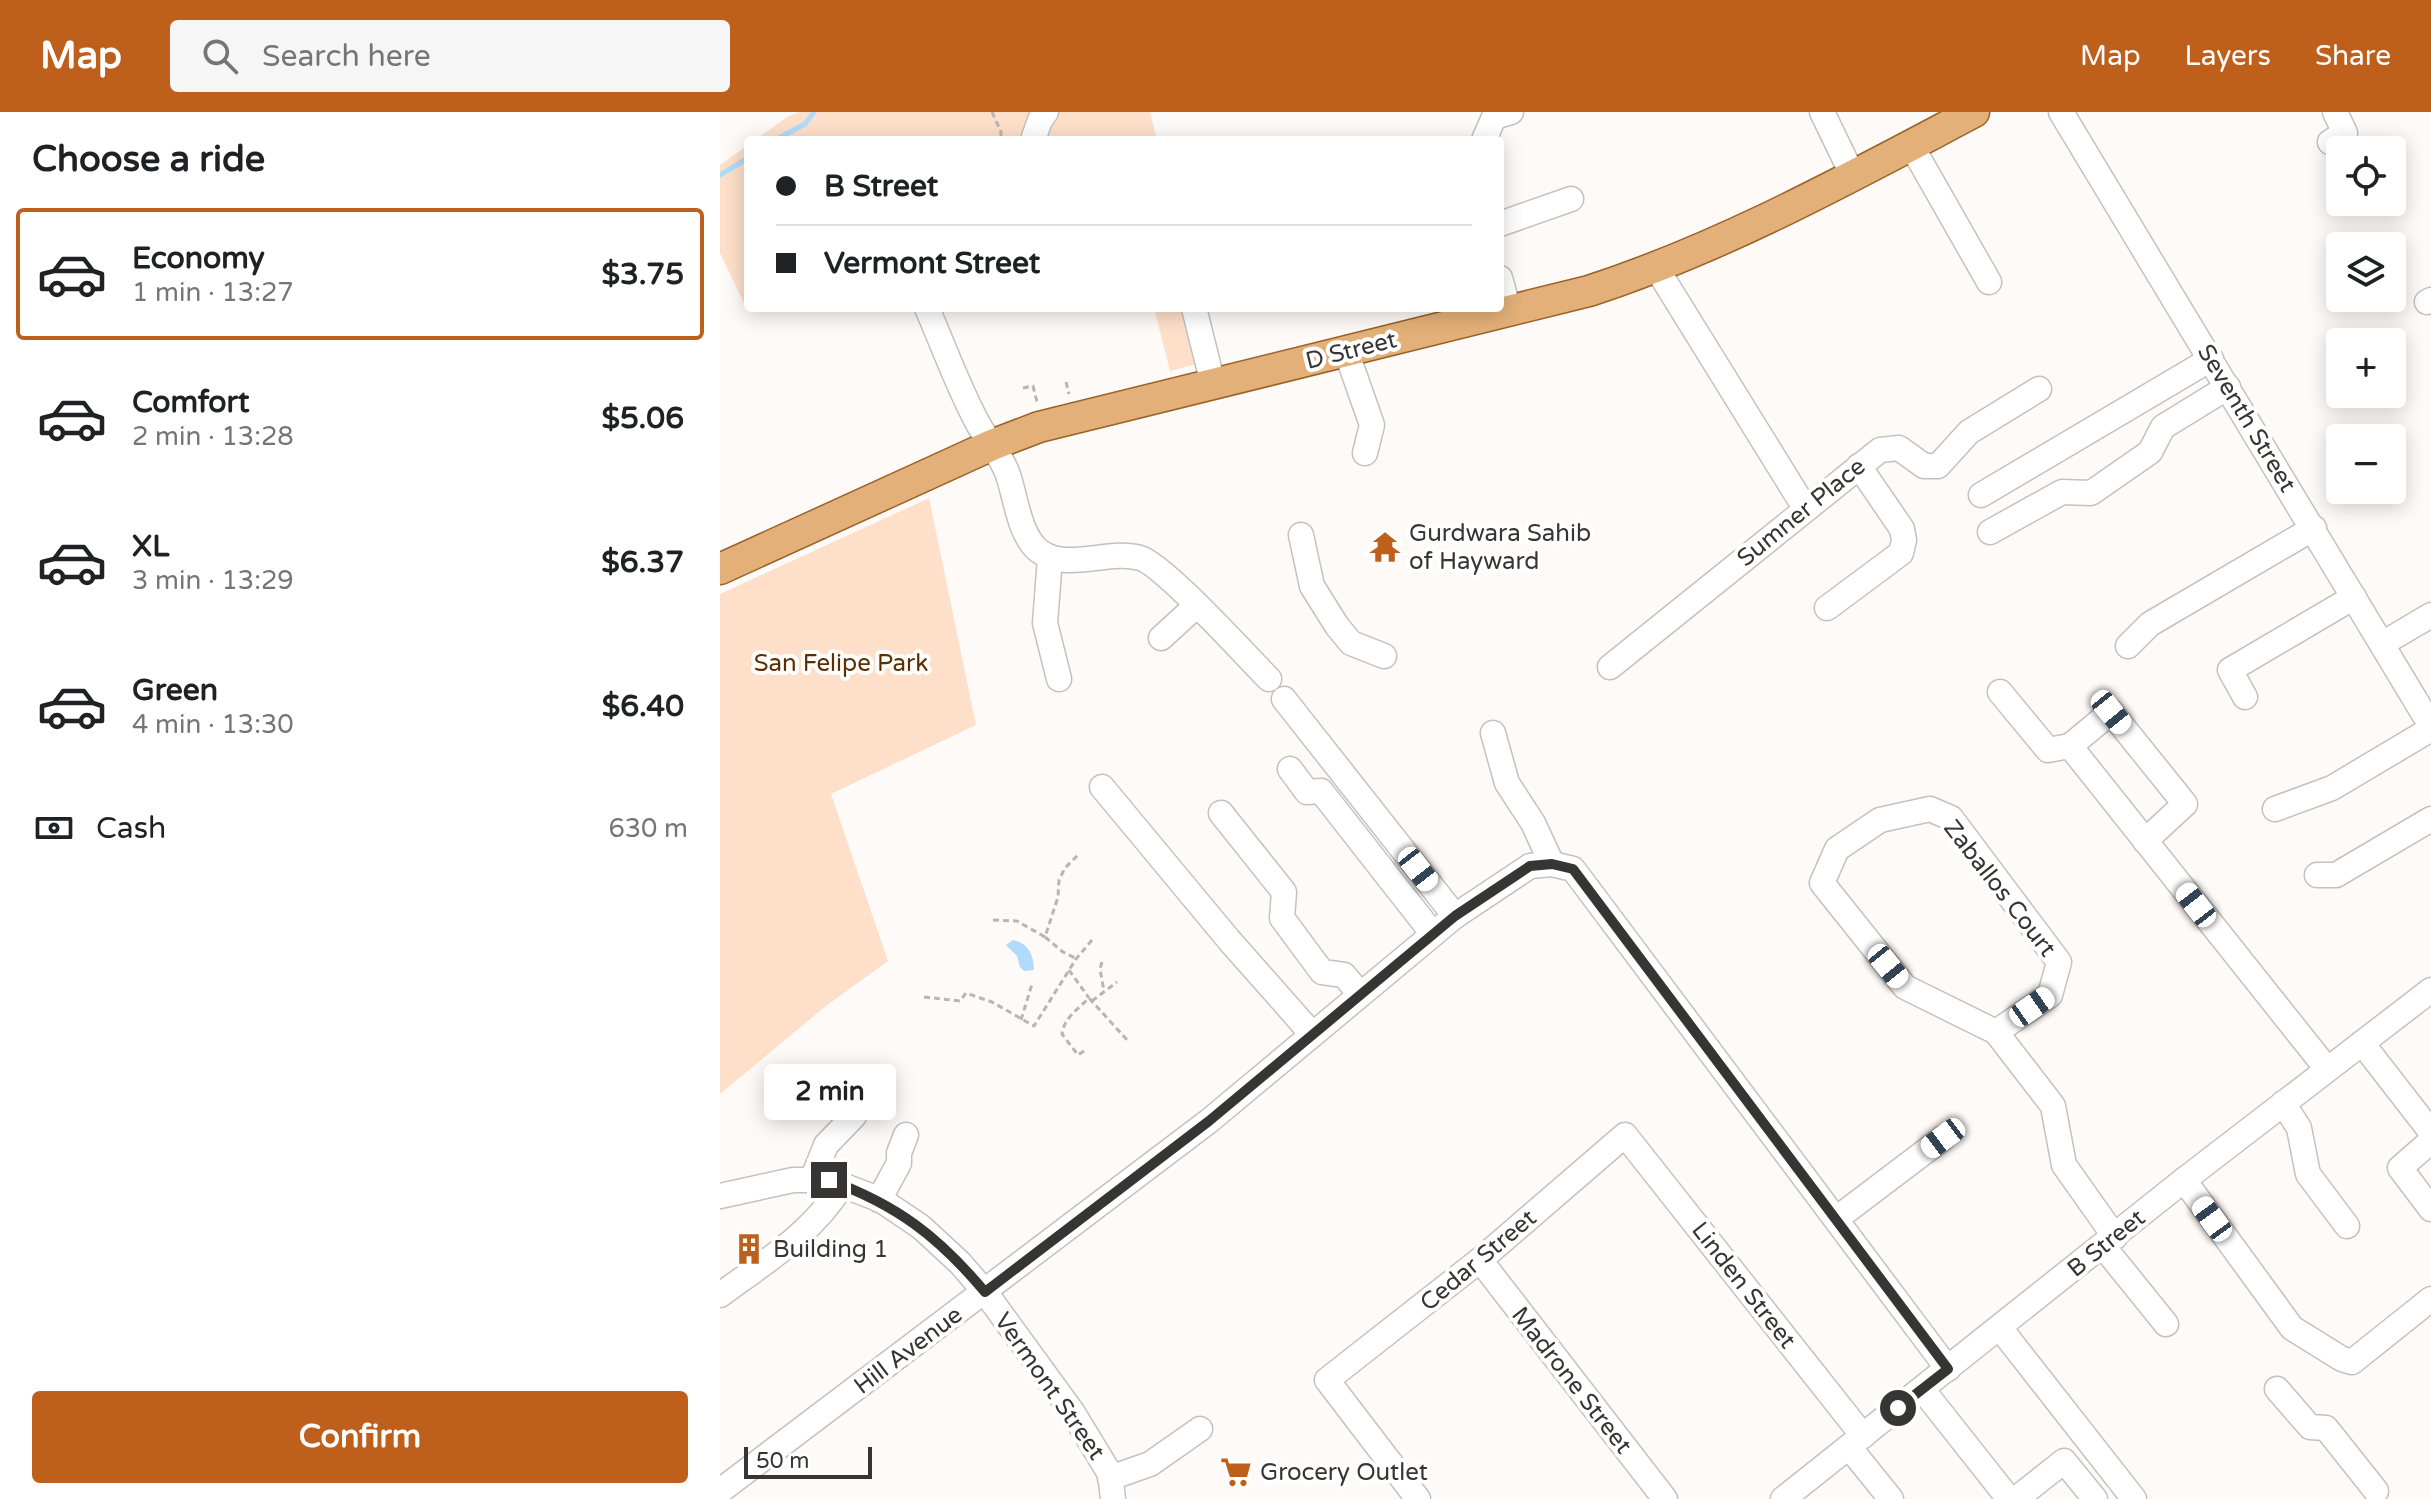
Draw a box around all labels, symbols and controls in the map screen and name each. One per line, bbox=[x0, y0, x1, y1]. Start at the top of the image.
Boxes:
search box bbox=[170, 20, 730, 92]
text: Map bbox=[40, 33, 122, 79]
icon: search bbox=[198, 34, 242, 78]
text: Search here bbox=[262, 38, 431, 75]
text: Map bbox=[2080, 39, 2141, 73]
text: Layers bbox=[2185, 39, 2271, 73]
text: Share bbox=[2315, 39, 2391, 73]
map controls bbox=[2326, 136, 2406, 504]
button: locate bbox=[2326, 136, 2406, 216]
text: Choose a ride bbox=[32, 138, 265, 181]
text: B Street bbox=[824, 168, 938, 205]
button: layers bbox=[2326, 232, 2406, 312]
icon: car bbox=[36, 238, 108, 310]
text: Economy bbox=[132, 240, 265, 277]
text: Vermont Street bbox=[824, 245, 1040, 282]
text: $3.75 bbox=[602, 256, 684, 293]
text: 1 min · 13:27 bbox=[132, 277, 294, 308]
street label: D Street bbox=[1303, 325, 1400, 376]
button: + bbox=[2326, 328, 2406, 408]
street label: Seventh Street bbox=[2191, 339, 2302, 497]
icon: car bbox=[36, 382, 108, 454]
text: Comfort bbox=[132, 384, 250, 421]
text: $5.06 bbox=[602, 400, 684, 437]
text: 2 min · 13:28 bbox=[132, 421, 294, 452]
button: − bbox=[2326, 424, 2406, 504]
street label: Sumner Place bbox=[1731, 452, 1871, 573]
place label: Gurdwara Sahib of Hayward bbox=[1409, 519, 1591, 576]
icon: car bbox=[36, 526, 108, 598]
text: XL bbox=[132, 528, 169, 565]
temple icon: Gurdwara Sahib of Hayward bbox=[1368, 530, 1402, 564]
text: $6.37 bbox=[601, 544, 684, 581]
text: 3 min · 13:29 bbox=[132, 565, 294, 596]
park label: San Felipe Park bbox=[754, 649, 928, 678]
icon: car bbox=[36, 670, 108, 742]
text: Green bbox=[132, 672, 218, 709]
car bbox=[2087, 686, 2135, 738]
text: $6.40 bbox=[602, 688, 684, 725]
text: 4 min · 13:30 bbox=[132, 709, 294, 740]
icon: cash bbox=[32, 806, 76, 850]
text: Cash bbox=[96, 810, 166, 847]
text: 630 m bbox=[608, 813, 688, 844]
street label: Zaballos Court bbox=[1937, 814, 2062, 962]
car bbox=[1394, 843, 1442, 895]
car bbox=[2172, 879, 2220, 931]
car bbox=[1864, 940, 1912, 992]
car bbox=[2005, 983, 2059, 1031]
callout: 2 min bbox=[763, 1064, 895, 1120]
text: 2 min bbox=[795, 1076, 865, 1107]
car bbox=[1917, 1114, 1969, 1162]
route end bbox=[811, 1162, 847, 1198]
car bbox=[2188, 1193, 2236, 1245]
street label: Cedar Street bbox=[1414, 1203, 1542, 1317]
street label: B Street bbox=[2062, 1203, 2151, 1283]
street label: Linden Street bbox=[1685, 1216, 1802, 1354]
building icon: Building 1 bbox=[732, 1232, 766, 1266]
place label: Building 1 bbox=[773, 1235, 888, 1264]
street label: Hill Avenue bbox=[848, 1300, 968, 1400]
street label: Madrone Street bbox=[1505, 1301, 1638, 1459]
street label: Vermont Street bbox=[988, 1307, 1111, 1465]
route start bbox=[1880, 1390, 1916, 1426]
button: Confirm bbox=[32, 1391, 688, 1483]
scale bar bbox=[744, 1443, 872, 1479]
text: 50 m bbox=[756, 1448, 810, 1474]
supermarket icon: Grocery Outlet bbox=[1219, 1455, 1253, 1489]
place label: Grocery Outlet bbox=[1260, 1458, 1428, 1487]

